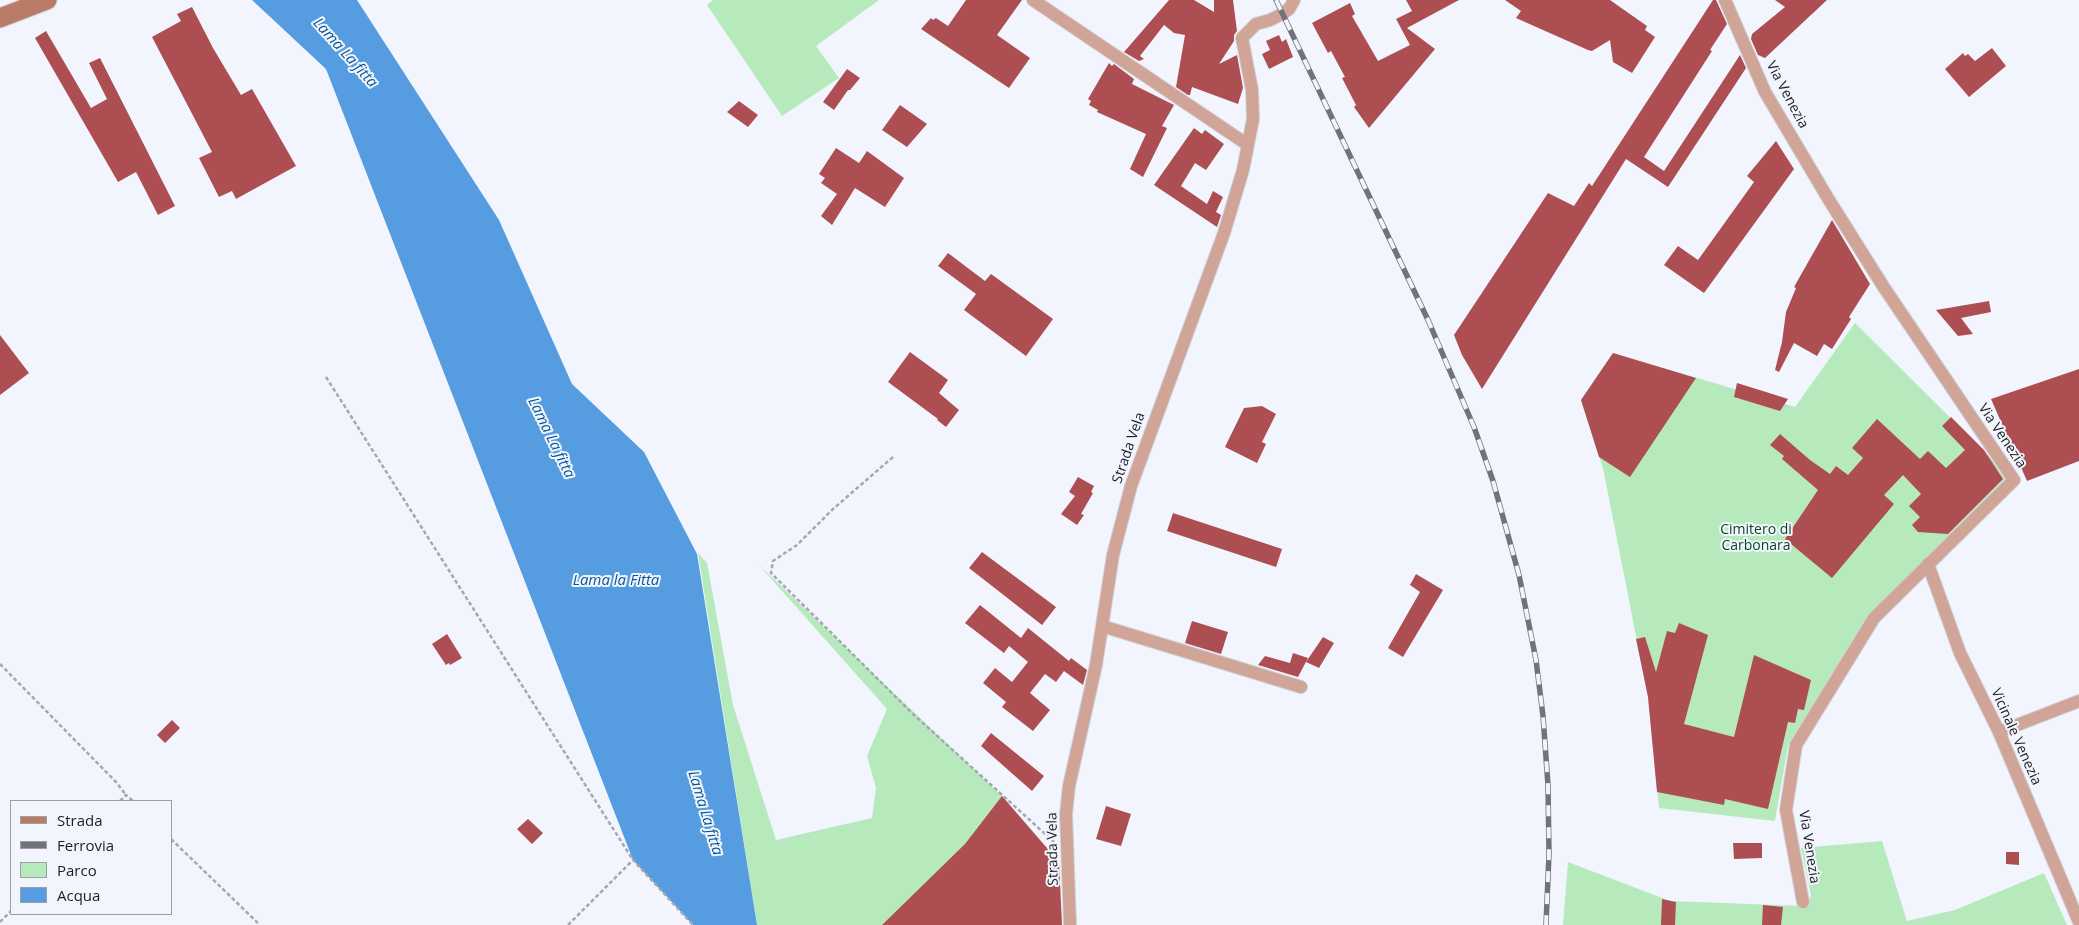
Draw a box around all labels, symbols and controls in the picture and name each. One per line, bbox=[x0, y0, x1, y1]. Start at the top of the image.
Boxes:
water label: Lama La fitta bbox=[309, 14, 381, 92]
street label: Via Venezia bbox=[1762, 58, 1812, 132]
water label: Lama La fitta bbox=[524, 395, 578, 481]
street label: Via Venezia bbox=[1974, 401, 2030, 471]
street label: Strada Vela bbox=[1109, 410, 1149, 486]
park label: Cimitero di Carbonara bbox=[1720, 522, 1792, 554]
water label: Lama la Fitta bbox=[573, 572, 659, 590]
street label: Vicinale Venezia bbox=[1987, 686, 2045, 788]
water label: Lama La fitta bbox=[684, 769, 726, 857]
legend bbox=[10, 800, 172, 915]
street label: Via Venezia bbox=[1795, 809, 1823, 885]
text: Strada bbox=[57, 810, 103, 830]
street label: Strada Vela bbox=[1044, 812, 1062, 886]
text: Ferrovia bbox=[57, 835, 114, 855]
text: Parco bbox=[57, 860, 97, 880]
text: Acqua bbox=[57, 885, 100, 905]

